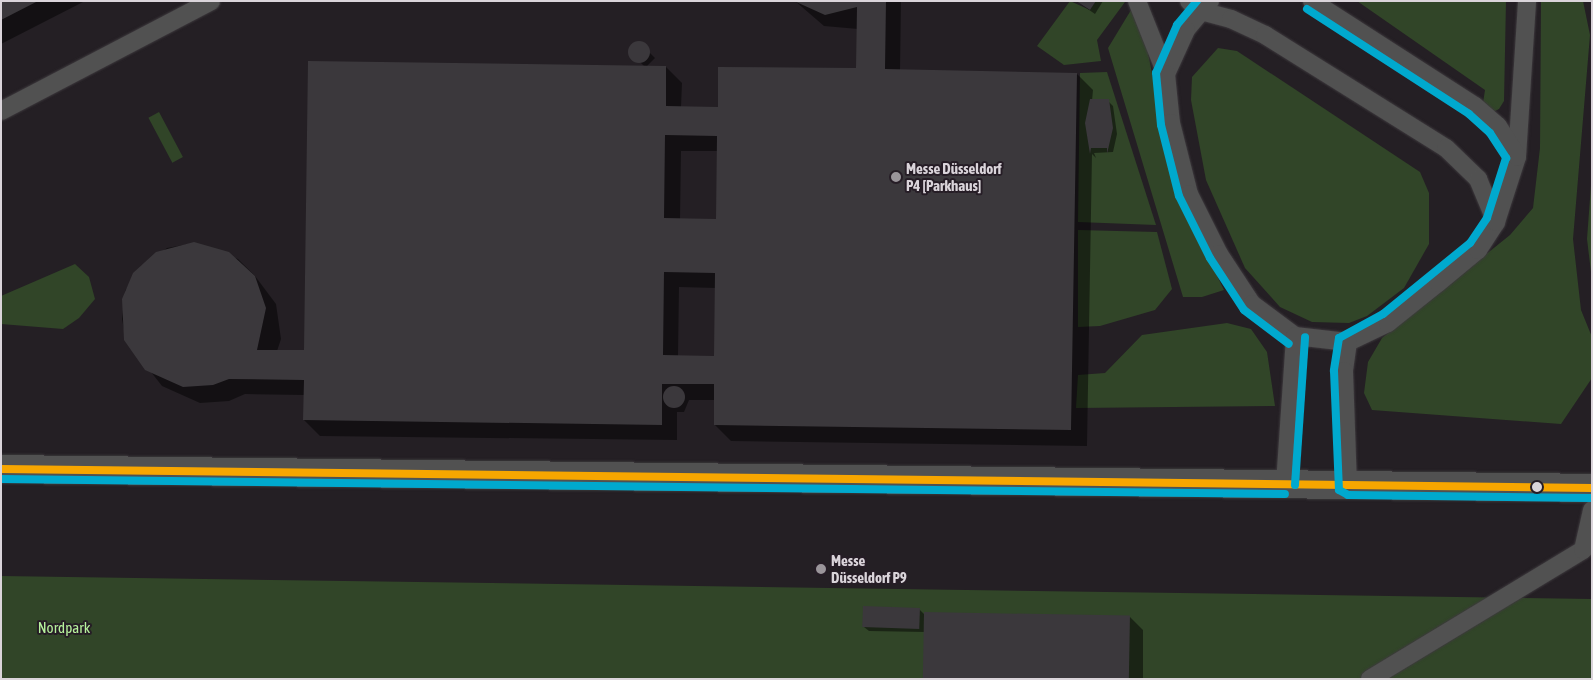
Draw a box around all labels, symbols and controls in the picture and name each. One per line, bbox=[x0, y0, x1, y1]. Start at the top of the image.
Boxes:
place label: Messe Düsseldorf P4 [Parkhaus] bbox=[906, 159, 1002, 194]
marker: Messe Düsseldorf P4 [Parkhaus] bbox=[890, 171, 902, 183]
unlabelled marker bbox=[1532, 482, 1542, 492]
place label: Messe Düsseldorf P9 bbox=[831, 551, 907, 586]
marker: Messe Düsseldorf P9 bbox=[815, 563, 827, 575]
park label: Nordpark bbox=[38, 619, 90, 637]

